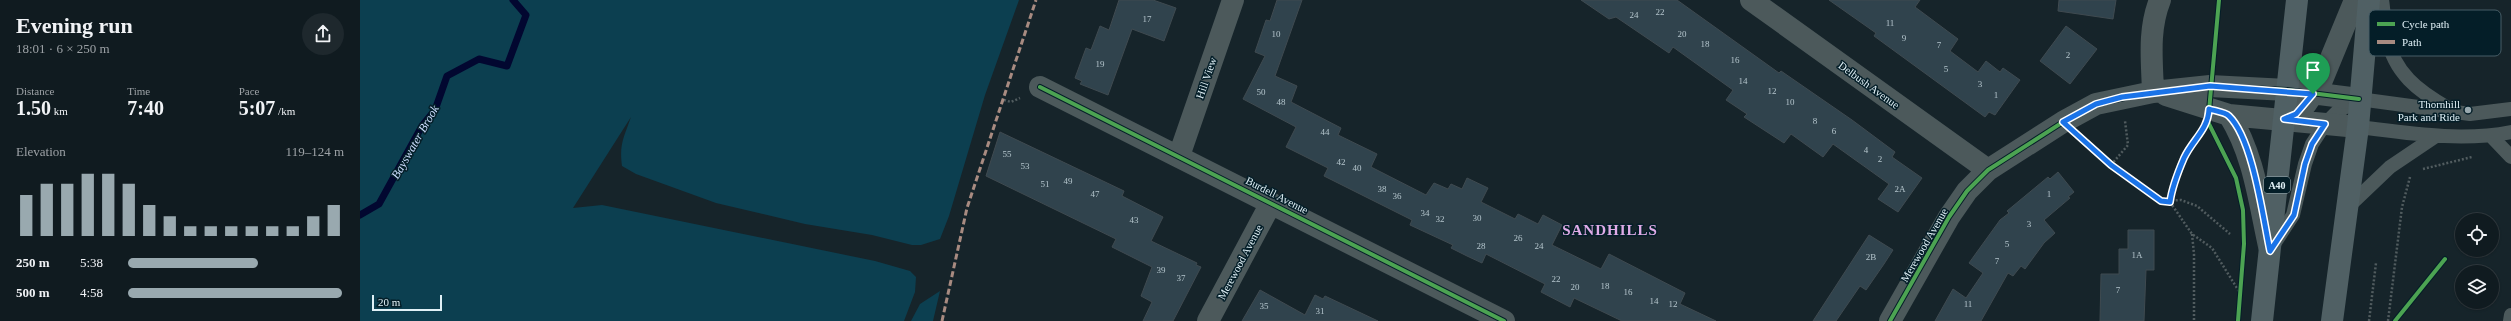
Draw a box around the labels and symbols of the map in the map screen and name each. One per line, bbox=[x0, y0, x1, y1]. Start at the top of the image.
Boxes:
house number: 22 bbox=[1656, 7, 1665, 17]
house number: 24 bbox=[1630, 10, 1639, 20]
legend bbox=[2369, 10, 2501, 56]
house number: 17 bbox=[1143, 14, 1152, 24]
house number: 11 bbox=[1886, 18, 1894, 28]
text: Cycle path bbox=[2402, 18, 2450, 30]
house number: 10 bbox=[1272, 29, 1281, 39]
house number: 20 bbox=[1678, 29, 1687, 39]
house number: 9 bbox=[1902, 33, 1907, 43]
text: Path bbox=[2402, 36, 2422, 48]
house number: 18 bbox=[1701, 39, 1710, 49]
house number: 7 bbox=[1937, 40, 1942, 50]
house number: 2 bbox=[2066, 50, 2070, 60]
pin bbox=[2296, 53, 2330, 94]
house number: 16 bbox=[1731, 55, 1740, 65]
street label: Hill View bbox=[1193, 56, 1219, 100]
house number: 19 bbox=[1096, 59, 1105, 69]
street label: Delbush Avenue bbox=[1836, 59, 1902, 111]
house number: 5 bbox=[1944, 64, 1949, 74]
house number: 14 bbox=[1739, 76, 1748, 86]
house number: 3 bbox=[1978, 79, 1983, 89]
house number: 12 bbox=[1768, 86, 1777, 96]
house number: 50 bbox=[1257, 87, 1266, 97]
house number: 1 bbox=[1994, 90, 1998, 100]
house number: 48 bbox=[1277, 97, 1286, 107]
house number: 10 bbox=[1786, 97, 1795, 107]
place label: Thornhill Park and Ride bbox=[2398, 98, 2460, 123]
water label: Bayswater Brook bbox=[388, 102, 442, 181]
marker: Thornhill Park and Ride bbox=[2463, 105, 2473, 115]
house number: 8 bbox=[1813, 116, 1818, 126]
house number: 6 bbox=[1832, 126, 1837, 136]
house number: 44 bbox=[1321, 127, 1330, 137]
house number: 4 bbox=[1864, 145, 1869, 155]
house number: 55 bbox=[1003, 149, 1012, 159]
house number: 2 bbox=[1878, 154, 1882, 164]
house number: 42 bbox=[1337, 157, 1346, 167]
house number: 53 bbox=[1021, 161, 1030, 171]
house number: 40 bbox=[1353, 163, 1362, 173]
street label: Burdell Avenue bbox=[1244, 174, 1310, 216]
house number: 49 bbox=[1064, 176, 1073, 186]
road number: A40 bbox=[2264, 177, 2290, 193]
house number: 51 bbox=[1041, 179, 1050, 189]
house number: 38 bbox=[1378, 184, 1387, 194]
house number: 2A bbox=[1895, 184, 1906, 194]
house number: 47 bbox=[1091, 189, 1100, 199]
house number: 1 bbox=[2047, 189, 2051, 199]
house number: 36 bbox=[1393, 191, 1402, 201]
street label: Merewood Avenue bbox=[1898, 206, 1950, 284]
house number: 34 bbox=[1421, 208, 1430, 218]
house number: 30 bbox=[1473, 213, 1482, 223]
house number: 32 bbox=[1436, 214, 1445, 224]
house number: 43 bbox=[1130, 215, 1139, 225]
house number: 3 bbox=[2027, 219, 2032, 229]
street label: Merewood Avenue bbox=[1215, 222, 1265, 302]
district label: SANDHILLS bbox=[1562, 222, 1658, 238]
house number: 26 bbox=[1514, 233, 1523, 243]
house number: 5 bbox=[2005, 239, 2010, 249]
house number: 28 bbox=[1477, 241, 1486, 251]
house number: 24 bbox=[1535, 241, 1544, 251]
house number: 1A bbox=[2132, 250, 2143, 260]
house number: 2B bbox=[1866, 252, 1876, 262]
house number: 7 bbox=[1995, 256, 2000, 266]
house number: 39 bbox=[1157, 265, 1166, 275]
house number: 37 bbox=[1177, 273, 1186, 283]
house number: 22 bbox=[1552, 274, 1561, 284]
house number: 18 bbox=[1601, 281, 1610, 291]
house number: 20 bbox=[1571, 282, 1580, 292]
house number: 7 bbox=[2116, 285, 2121, 295]
house number: 16 bbox=[1624, 287, 1633, 297]
scale bar bbox=[372, 293, 442, 312]
house number: 14 bbox=[1650, 296, 1659, 306]
house number: 12 bbox=[1669, 299, 1678, 309]
house number: 11 bbox=[1964, 299, 1972, 309]
house number: 35 bbox=[1260, 301, 1269, 311]
house number: 31 bbox=[1316, 306, 1325, 316]

